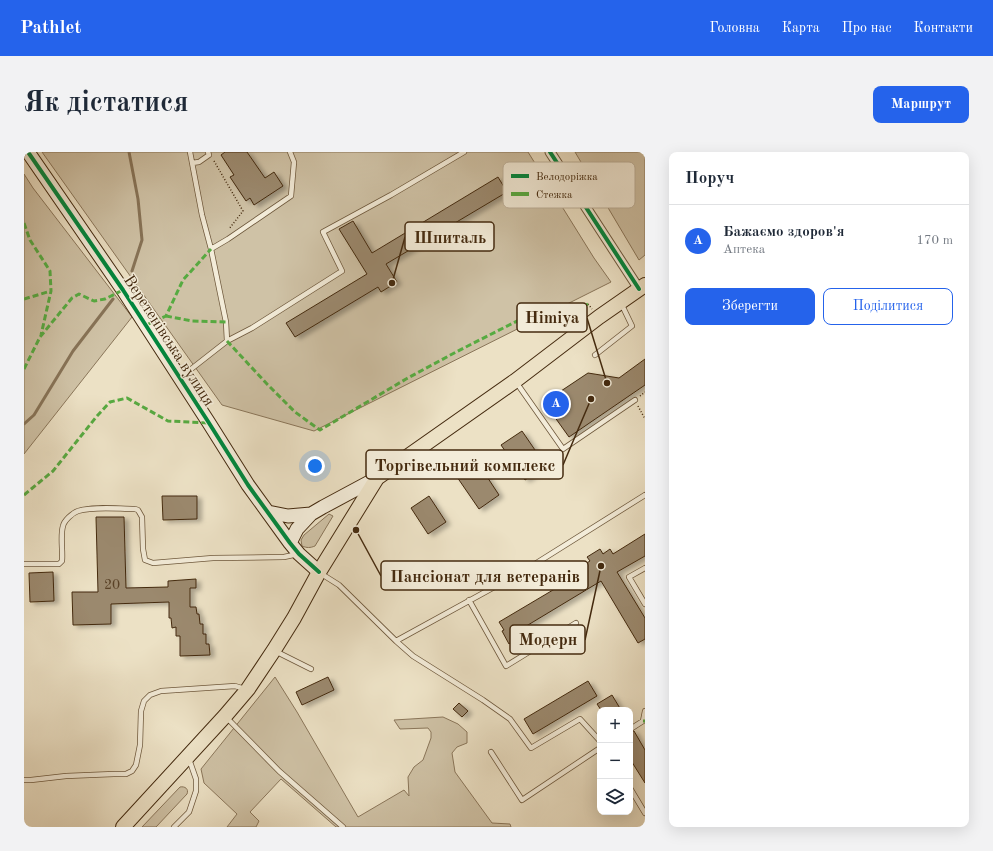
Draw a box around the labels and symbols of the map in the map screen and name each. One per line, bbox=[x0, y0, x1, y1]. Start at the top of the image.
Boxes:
legend bbox=[503, 162, 635, 208]
text: Велодоріжка bbox=[536, 172, 598, 183]
text: Стежка bbox=[536, 190, 573, 201]
callout: Шпиталь bbox=[405, 222, 494, 251]
text: Шпиталь bbox=[414, 230, 486, 247]
street label: Веретенівська вулиця bbox=[120, 273, 217, 410]
callout: Himiya bbox=[517, 303, 587, 332]
text: Himiya bbox=[525, 310, 580, 327]
pin: A bbox=[543, 389, 569, 419]
callout: Торгівельний комплекс bbox=[366, 450, 563, 479]
your location bbox=[305, 456, 325, 476]
text: Торгівельний комплекс bbox=[375, 458, 555, 475]
callout: Пансіонат для ветеранів bbox=[381, 561, 588, 590]
text: Пансіонат для ветеранів bbox=[390, 569, 580, 586]
house number: 20 bbox=[104, 578, 120, 592]
callout: Модерн bbox=[510, 625, 585, 654]
text: Модерн bbox=[519, 632, 577, 649]

